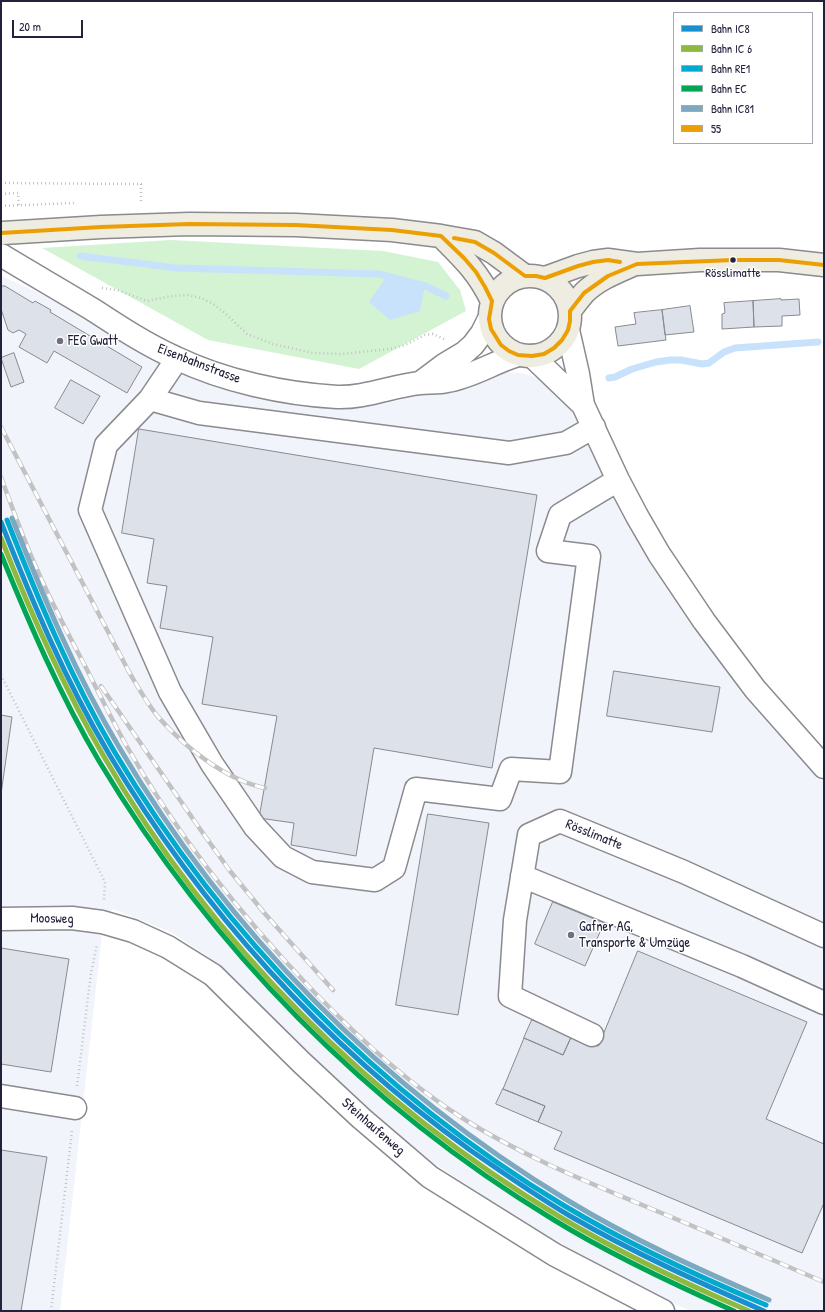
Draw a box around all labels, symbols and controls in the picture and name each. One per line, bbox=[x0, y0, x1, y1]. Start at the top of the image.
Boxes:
scale bar bbox=[14, 12, 85, 38]
legend bbox=[673, 12, 813, 144]
text: 20 m bbox=[19, 18, 41, 35]
text: Bahn IC8 bbox=[711, 20, 750, 37]
text: Bahn IC 6 bbox=[711, 40, 752, 57]
text: Bahn RE1 bbox=[711, 60, 750, 77]
text: Bahn EC bbox=[711, 80, 747, 97]
text: Bahn IC81 bbox=[711, 100, 754, 117]
text: 55 bbox=[711, 120, 721, 137]
marker: Rösslimatte bbox=[728, 255, 738, 265]
place label: Rösslimatte bbox=[705, 266, 761, 282]
place label: FEG Gwatt bbox=[68, 333, 118, 349]
marker: FEG Gwatt bbox=[55, 336, 65, 346]
street label: Eisenbahnstrasse bbox=[155, 340, 243, 388]
street label: Rösslimatte bbox=[563, 816, 625, 854]
street label: Moosweg bbox=[30, 910, 74, 928]
place label: Gafner AG, Transporte & Umzüge bbox=[579, 919, 690, 952]
marker: Gafner AG, Transporte & Umzüge bbox=[566, 930, 576, 940]
street label: Steinhaufenweg bbox=[338, 1095, 408, 1159]

